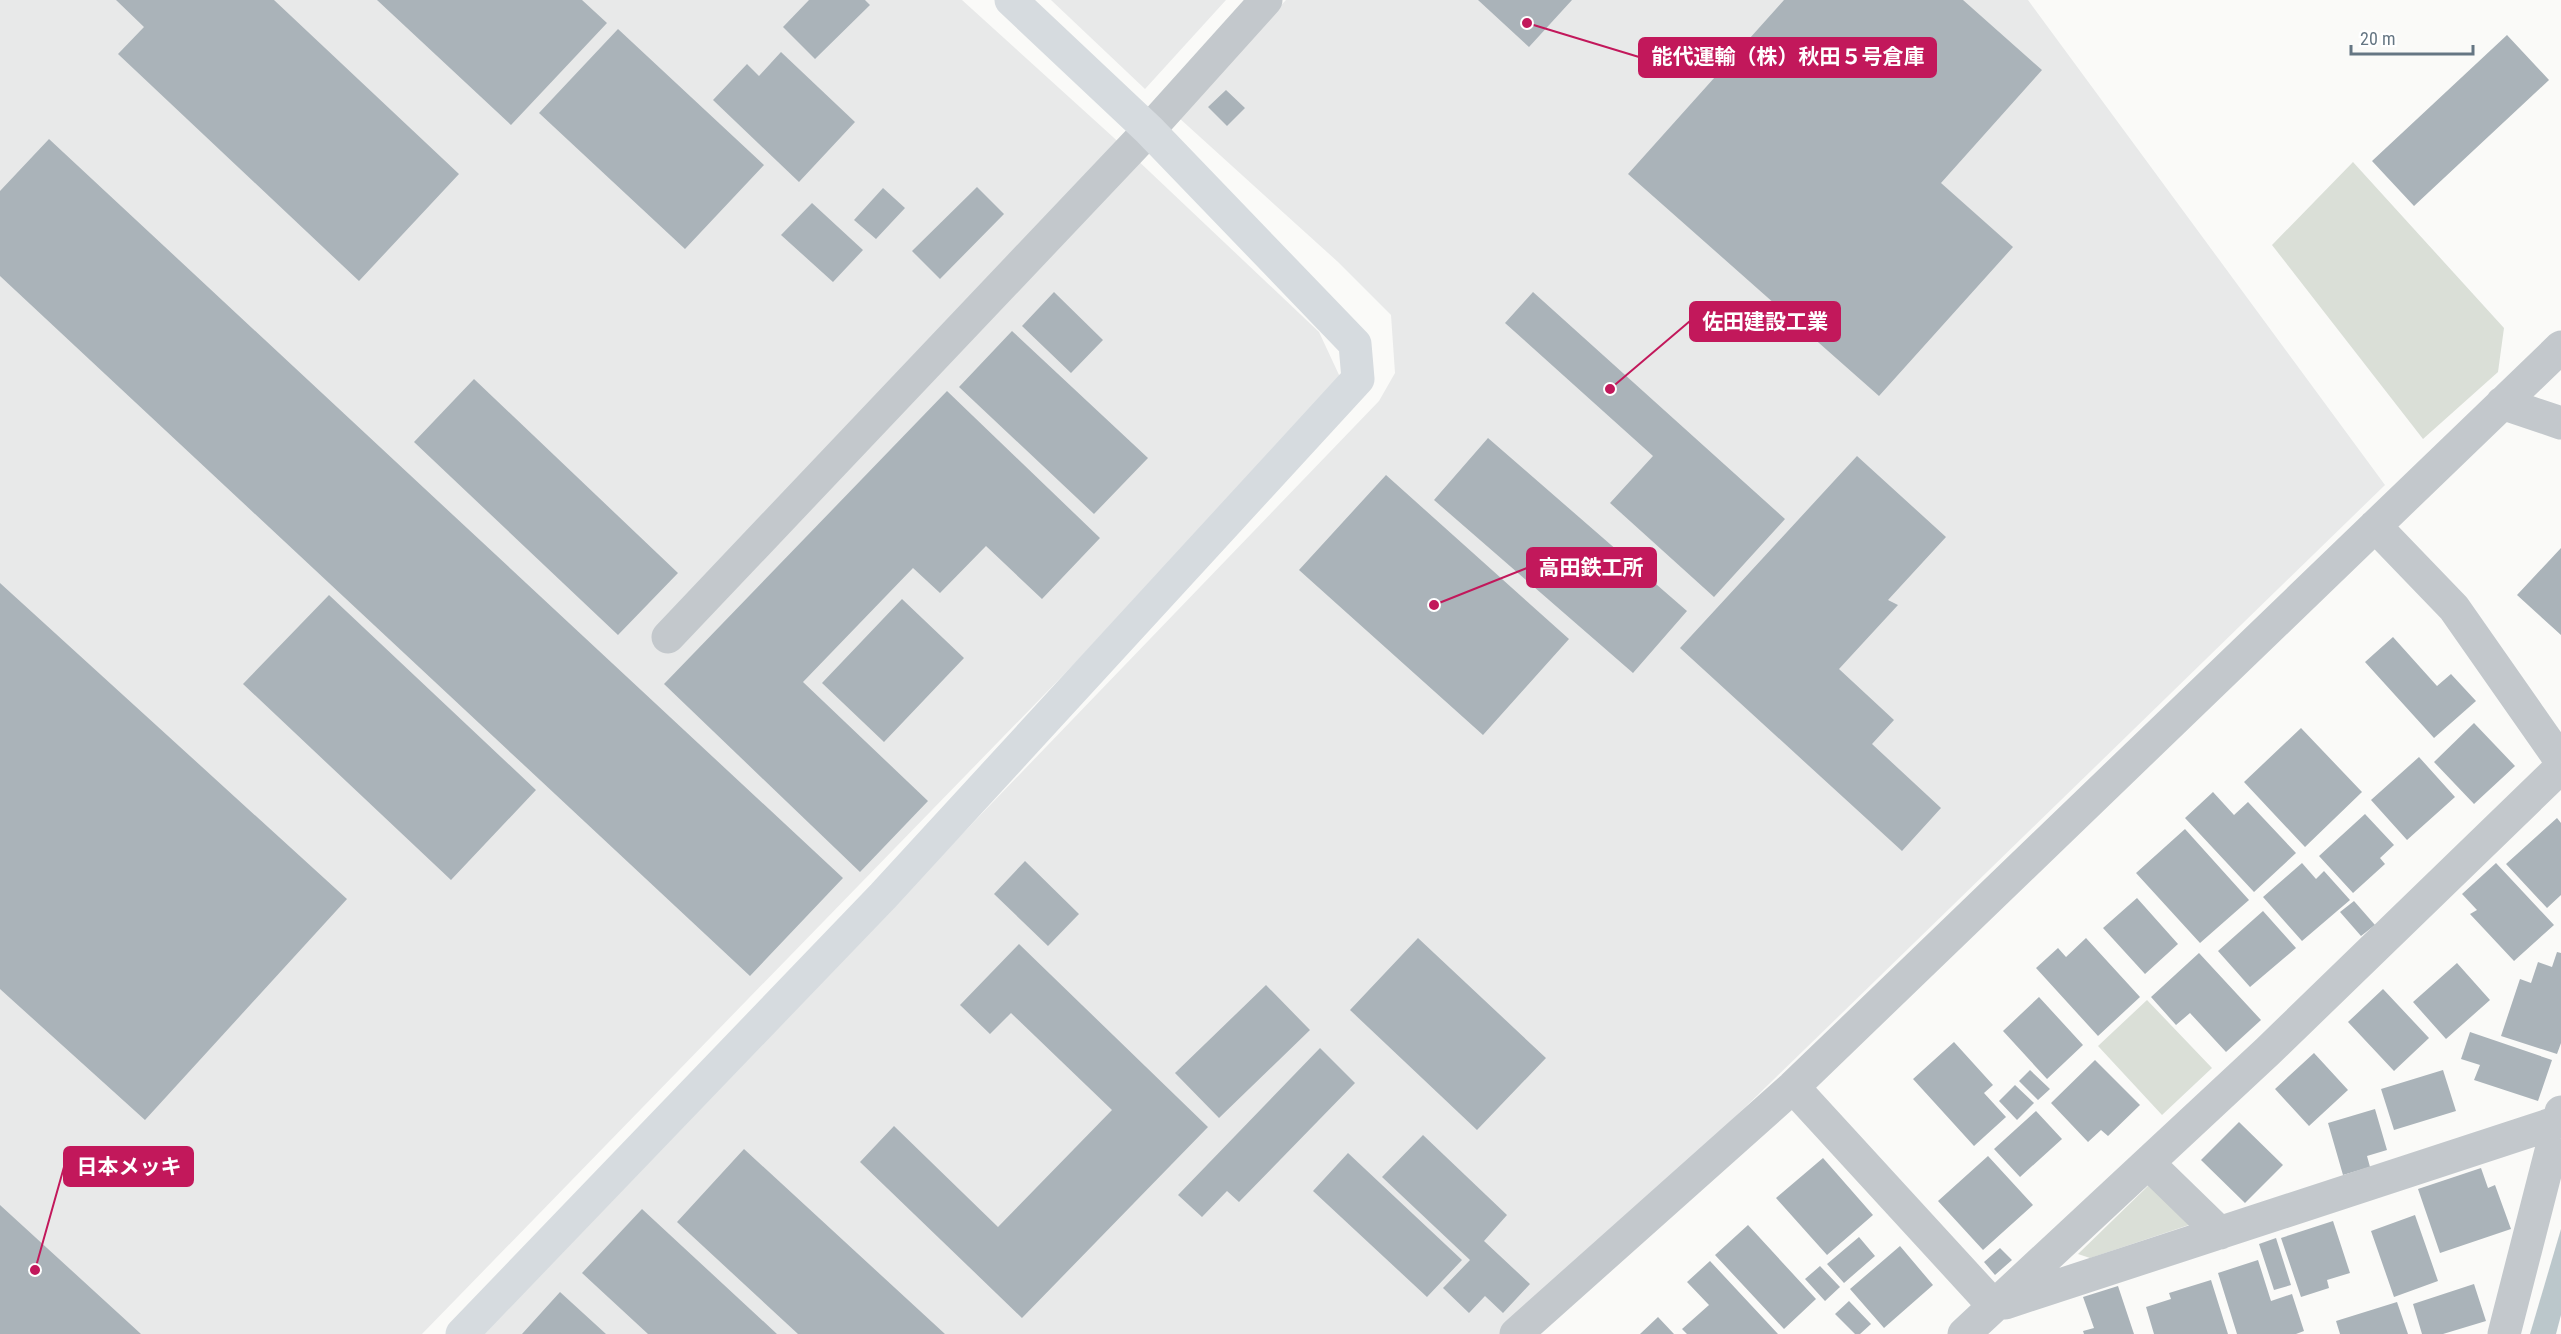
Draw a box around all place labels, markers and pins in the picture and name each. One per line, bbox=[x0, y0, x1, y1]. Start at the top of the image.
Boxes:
callout: 能代運輸（株）秋田５号倉庫 bbox=[1639, 38, 1936, 77]
callout: 佐田建設工業 bbox=[1690, 302, 1840, 341]
callout: 高田鉄工所 bbox=[1527, 548, 1656, 587]
callout: 日本メッキ bbox=[64, 1147, 193, 1186]

